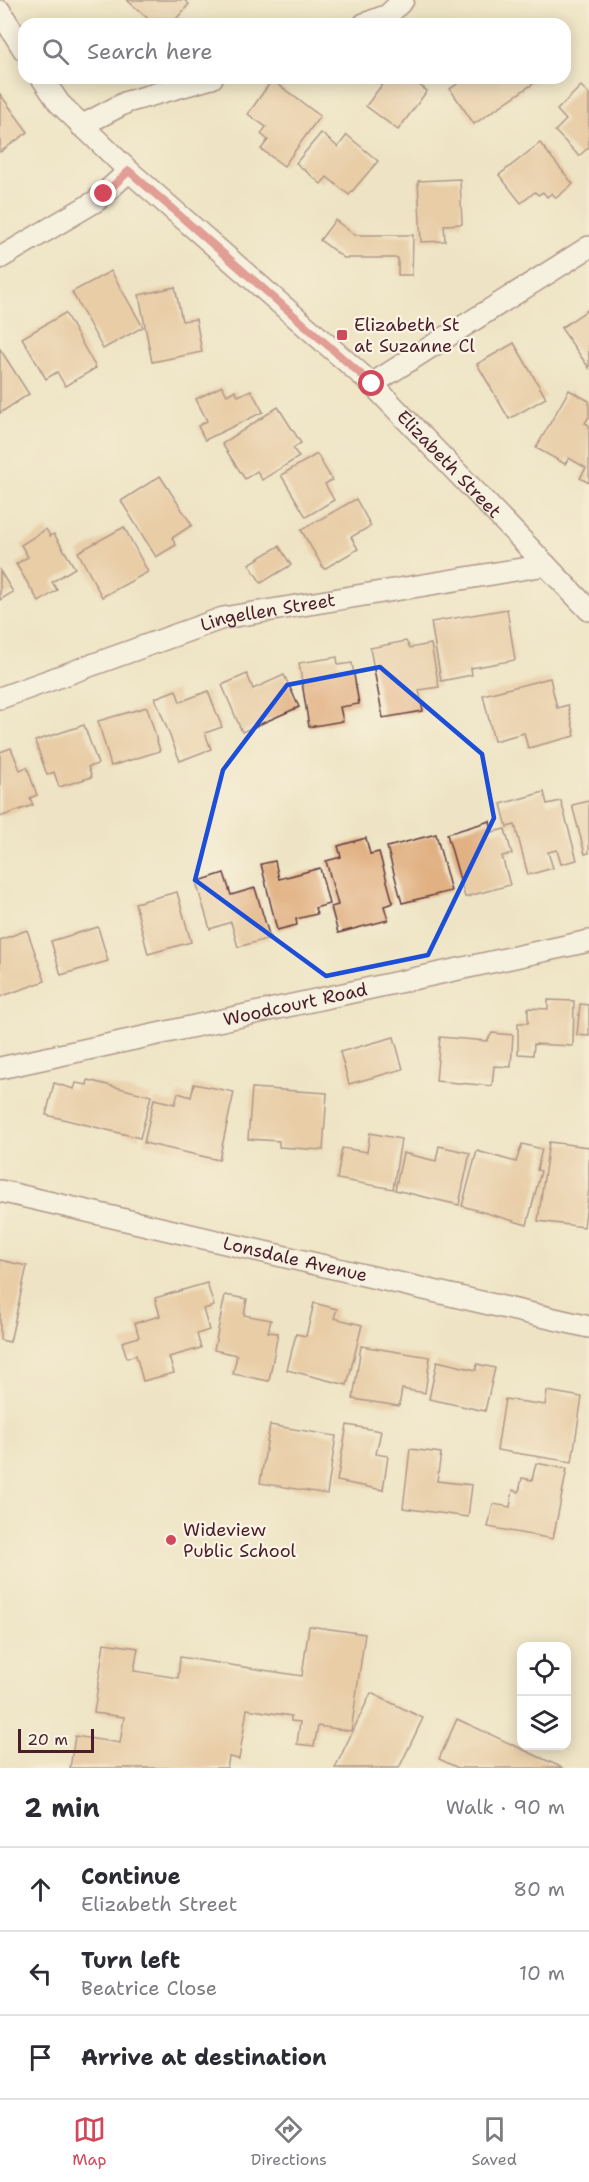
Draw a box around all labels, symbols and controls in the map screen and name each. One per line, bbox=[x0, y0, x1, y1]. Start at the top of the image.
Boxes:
search box bbox=[18, 18, 571, 84]
icon: search bbox=[39, 35, 72, 68]
text: Search here bbox=[87, 37, 213, 66]
route end bbox=[90, 180, 116, 206]
place label: Elizabeth St at Suzanne Cl bbox=[354, 313, 475, 358]
marker: Elizabeth St at Suzanne Cl bbox=[335, 328, 349, 342]
route start bbox=[358, 370, 384, 396]
street label: Elizabeth Street bbox=[391, 405, 506, 523]
street label: Lingellen Street bbox=[197, 588, 337, 637]
street label: Woodcourt Road bbox=[221, 977, 369, 1032]
street label: Lonsdale Avenue bbox=[221, 1231, 370, 1287]
place label: Wideview Public School bbox=[183, 1518, 297, 1563]
marker: Wideview Public School bbox=[164, 1533, 178, 1547]
map controls bbox=[517, 1642, 571, 1750]
button: locate bbox=[517, 1642, 571, 1696]
button: layers bbox=[517, 1696, 571, 1750]
scale bar bbox=[18, 1726, 94, 1754]
text: 20 m bbox=[27, 1729, 68, 1750]
text: 2 min bbox=[24, 1790, 100, 1825]
text: Walk · 90 m bbox=[446, 1794, 565, 1820]
text: Continue bbox=[81, 1862, 181, 1891]
icon: ahead bbox=[24, 1873, 57, 1906]
text: 80 m bbox=[513, 1876, 565, 1902]
text: Elizabeth Street bbox=[81, 1891, 237, 1917]
text: Turn left bbox=[81, 1946, 180, 1975]
icon: left bbox=[24, 1957, 57, 1990]
text: 10 m bbox=[519, 1960, 565, 1986]
text: Beatrice Close bbox=[81, 1975, 217, 2001]
icon: arrive bbox=[24, 2041, 57, 2074]
text: Arrive at destination bbox=[81, 2043, 327, 2072]
tab: Map bbox=[72, 2113, 106, 2170]
tab: Directions bbox=[251, 2113, 327, 2170]
tab: Saved bbox=[471, 2113, 517, 2170]

